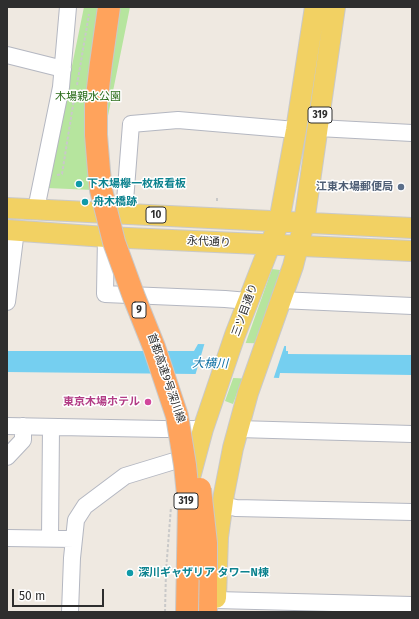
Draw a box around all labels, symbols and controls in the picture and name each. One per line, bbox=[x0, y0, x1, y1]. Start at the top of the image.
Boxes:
park label: 木場親水公園 bbox=[55, 90, 121, 104]
road number: 319 bbox=[308, 107, 332, 123]
place label: 下木場欅一枚板看板 bbox=[87, 177, 186, 191]
marker: 下木場欅一枚板看板 bbox=[74, 179, 84, 189]
place label: 江東木場郵便局 bbox=[316, 180, 393, 194]
marker: 江東木場郵便局 bbox=[396, 182, 406, 192]
place label: 舟木橋跡 bbox=[93, 195, 137, 209]
marker: 舟木橋跡 bbox=[80, 197, 90, 207]
road number: 10 bbox=[146, 207, 166, 223]
street label: 永代通り bbox=[187, 234, 231, 250]
street label: 三ツ目通り bbox=[229, 282, 261, 338]
road number: 9 bbox=[132, 302, 146, 318]
street label: 首都高速9号深川線 bbox=[144, 332, 188, 424]
water label: 大横川 bbox=[192, 356, 228, 372]
place label: 東京木場ホテル bbox=[63, 395, 140, 409]
marker: 東京木場ホテル bbox=[143, 397, 153, 407]
road number: 319 bbox=[174, 493, 198, 509]
place label: 深川ギャザリア タワーN棟 bbox=[138, 566, 269, 580]
marker: 深川ギャザリア タワーN棟 bbox=[125, 568, 135, 578]
scale bar bbox=[14, 581, 106, 607]
text: 50 m bbox=[19, 589, 45, 603]

